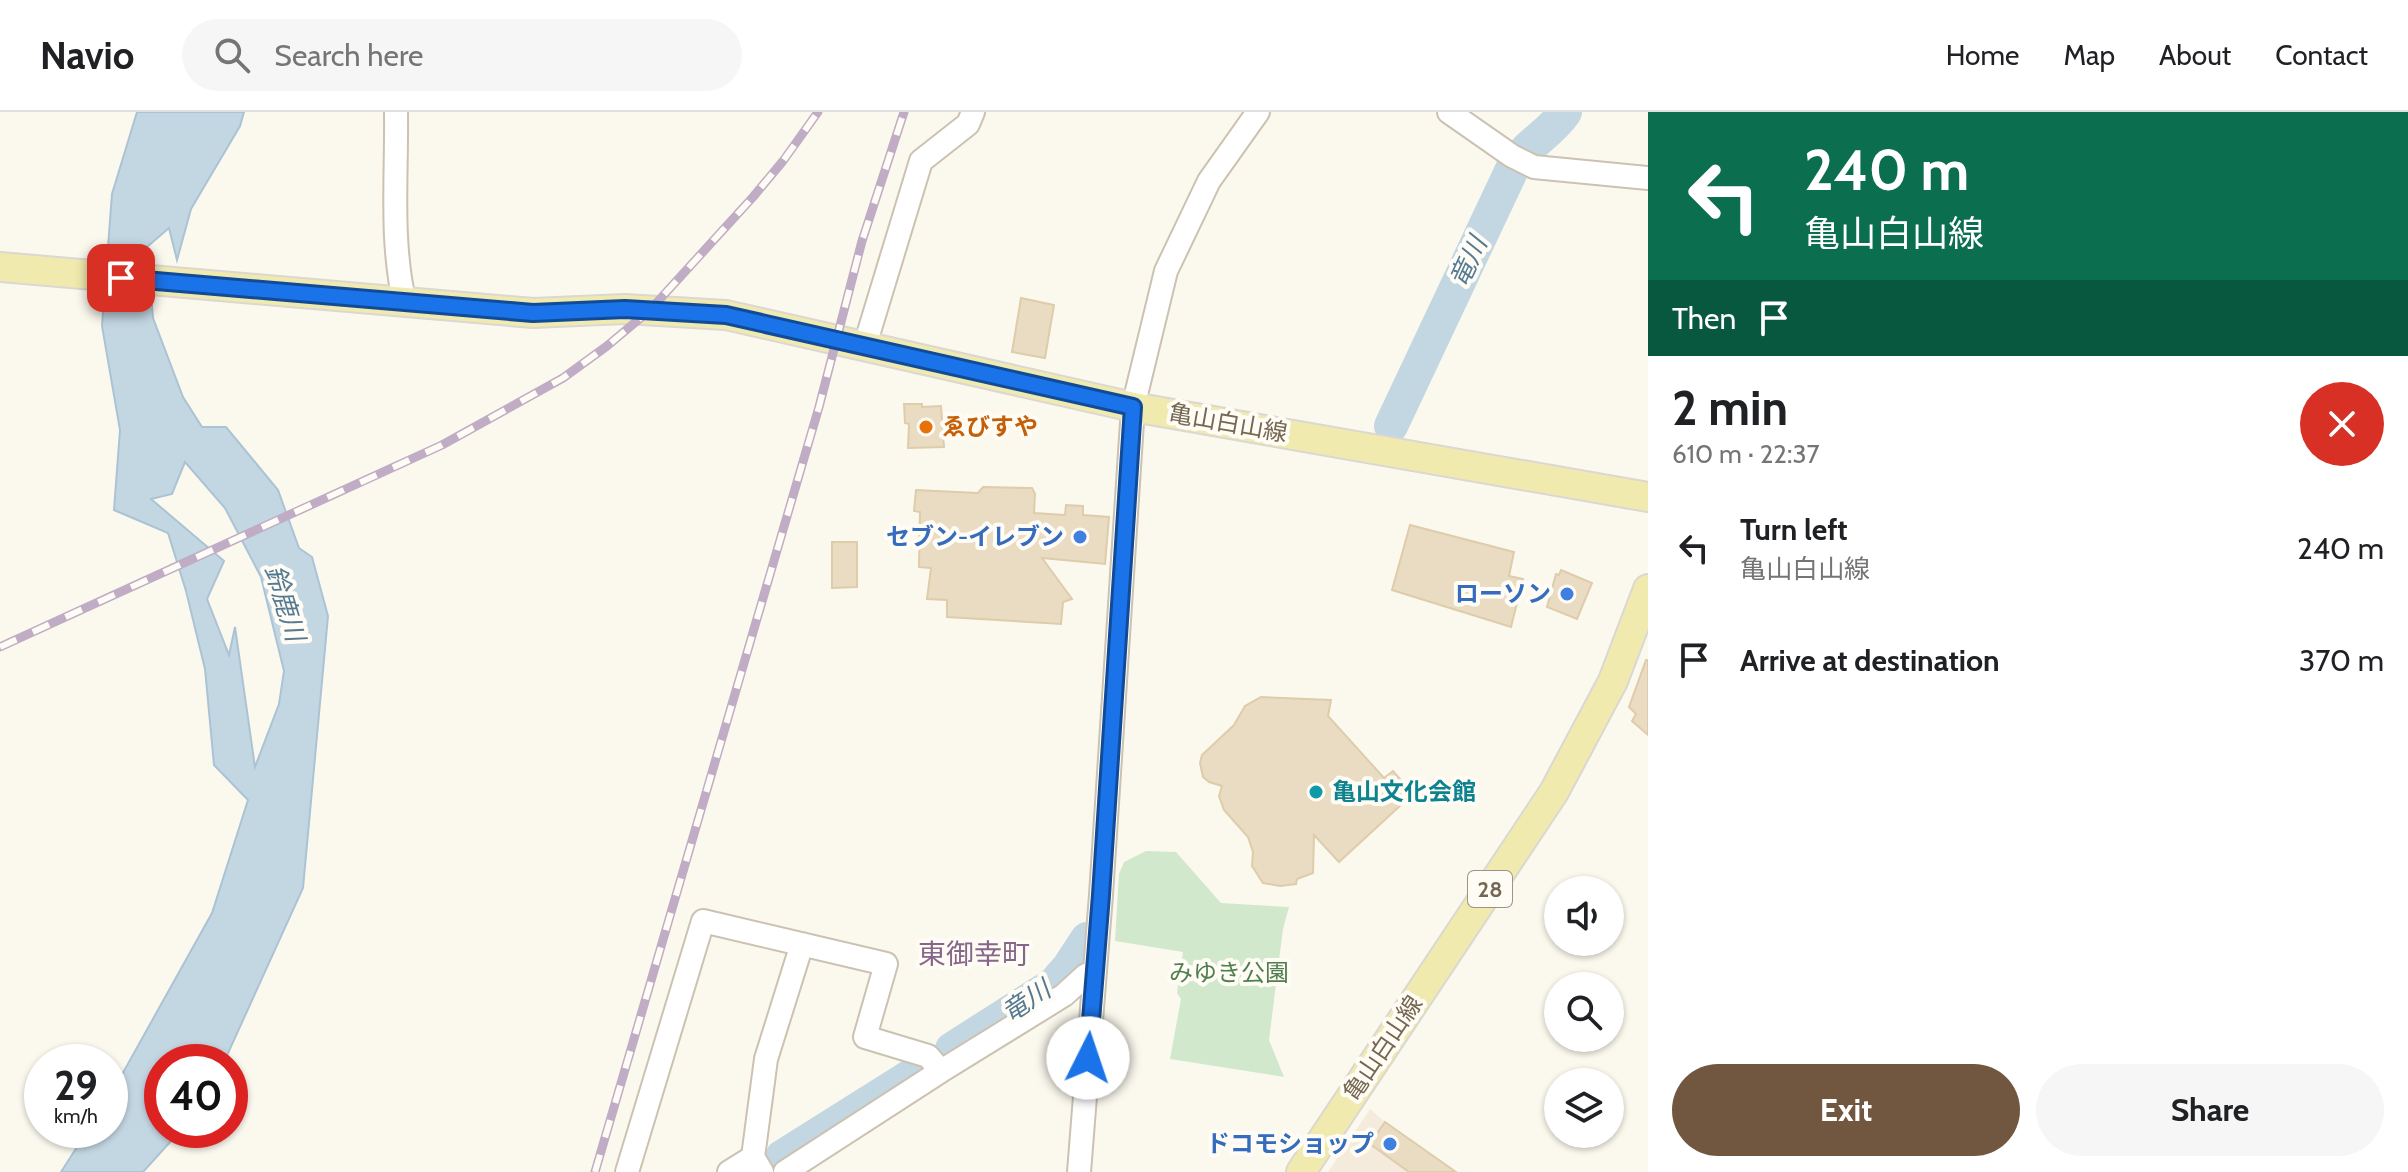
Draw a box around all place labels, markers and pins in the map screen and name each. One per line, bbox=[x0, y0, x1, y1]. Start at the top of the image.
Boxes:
pin bbox=[87, 244, 155, 312]
place label: ゑびすや bbox=[942, 412, 1038, 441]
marker: ゑびすや bbox=[917, 418, 935, 436]
place label: セブン-イレブン bbox=[886, 522, 1064, 551]
marker: セブン-イレブン bbox=[1071, 528, 1089, 546]
place label: ローソン bbox=[1455, 579, 1551, 608]
marker: ローソン bbox=[1558, 585, 1576, 603]
place label: 亀山文化会館 bbox=[1332, 777, 1476, 806]
marker: 亀山文化会館 bbox=[1307, 783, 1325, 801]
place label: ドコモショップ bbox=[1206, 1129, 1374, 1158]
marker: ドコモショップ bbox=[1381, 1135, 1399, 1153]

